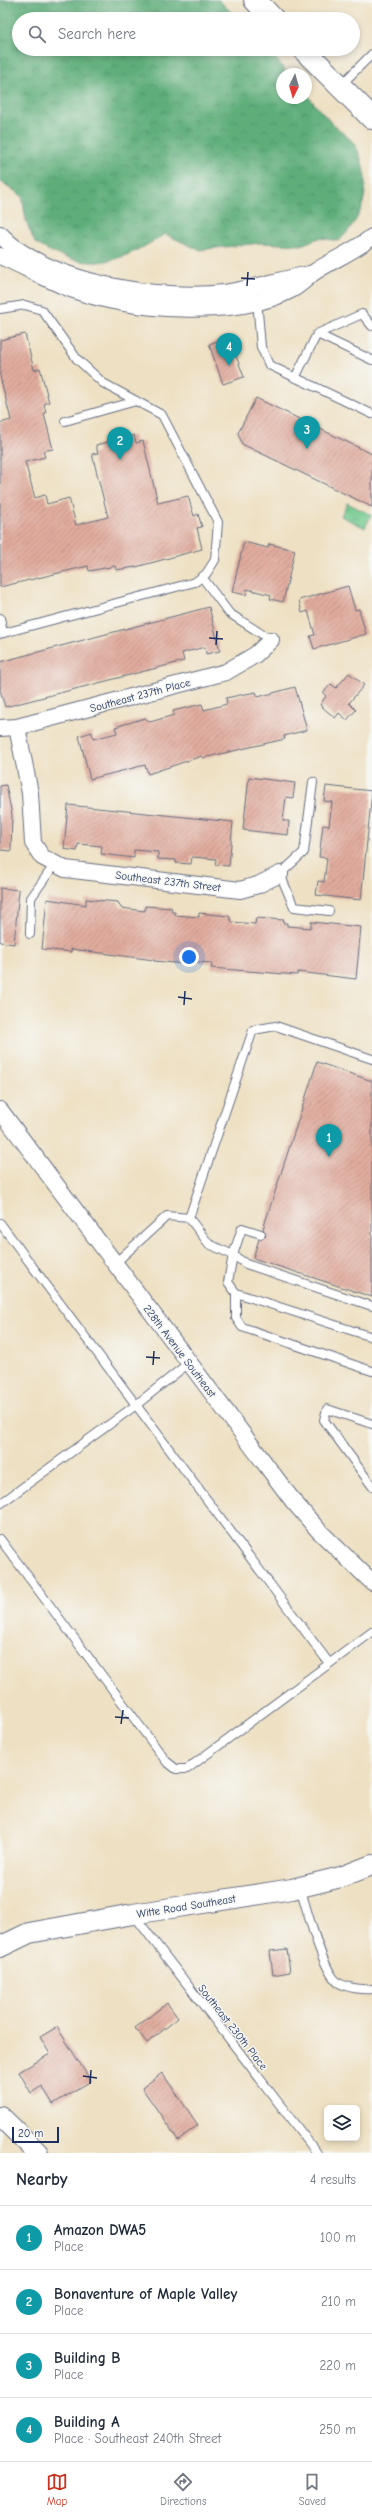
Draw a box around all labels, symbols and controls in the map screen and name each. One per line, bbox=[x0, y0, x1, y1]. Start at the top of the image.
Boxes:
search box bbox=[12, 12, 360, 56]
icon: search bbox=[26, 23, 48, 45]
text: Search here bbox=[58, 25, 136, 43]
north arrow bbox=[276, 68, 312, 104]
pin: 4 bbox=[216, 333, 242, 366]
pin: 3 bbox=[294, 416, 320, 449]
pin: 2 bbox=[107, 427, 133, 460]
street label: Southeast 237th Place bbox=[88, 676, 192, 715]
street label: Southeast 237th Street bbox=[115, 869, 222, 895]
your location bbox=[179, 947, 199, 967]
pin: 1 bbox=[316, 1124, 342, 1157]
street label: 228th Avenue Southeast bbox=[141, 1302, 219, 1401]
street label: Witte Road Southeast bbox=[136, 1892, 237, 1921]
street label: Southeast 230th Place bbox=[195, 1982, 270, 2073]
map controls bbox=[324, 2105, 360, 2141]
button: layers bbox=[324, 2105, 360, 2141]
scale bar bbox=[12, 2125, 59, 2144]
text: 20 m bbox=[18, 2127, 43, 2140]
text: Nearby bbox=[16, 2170, 67, 2189]
text: 4 results bbox=[310, 2172, 356, 2187]
text: Amazon DWA5 bbox=[54, 2221, 146, 2239]
text: 1 bbox=[26, 2230, 32, 2245]
text: 100 m bbox=[320, 2230, 356, 2245]
text: Place bbox=[54, 2239, 84, 2254]
text: Bonaventure of Maple Valley bbox=[54, 2285, 237, 2303]
text: 2 bbox=[26, 2294, 32, 2309]
text: 210 m bbox=[321, 2294, 356, 2309]
text: Place bbox=[54, 2303, 84, 2318]
text: Building B bbox=[54, 2349, 120, 2367]
text: 3 bbox=[26, 2358, 32, 2373]
text: 220 m bbox=[319, 2358, 356, 2373]
text: Place bbox=[54, 2367, 84, 2382]
text: Building A bbox=[54, 2413, 120, 2431]
text: 4 bbox=[26, 2422, 32, 2437]
text: 250 m bbox=[319, 2422, 356, 2437]
text: Place · Southeast 240th Street bbox=[54, 2431, 221, 2446]
tab: Map bbox=[46, 2471, 68, 2508]
tab: Directions bbox=[160, 2471, 207, 2508]
tab: Saved bbox=[299, 2471, 326, 2508]

